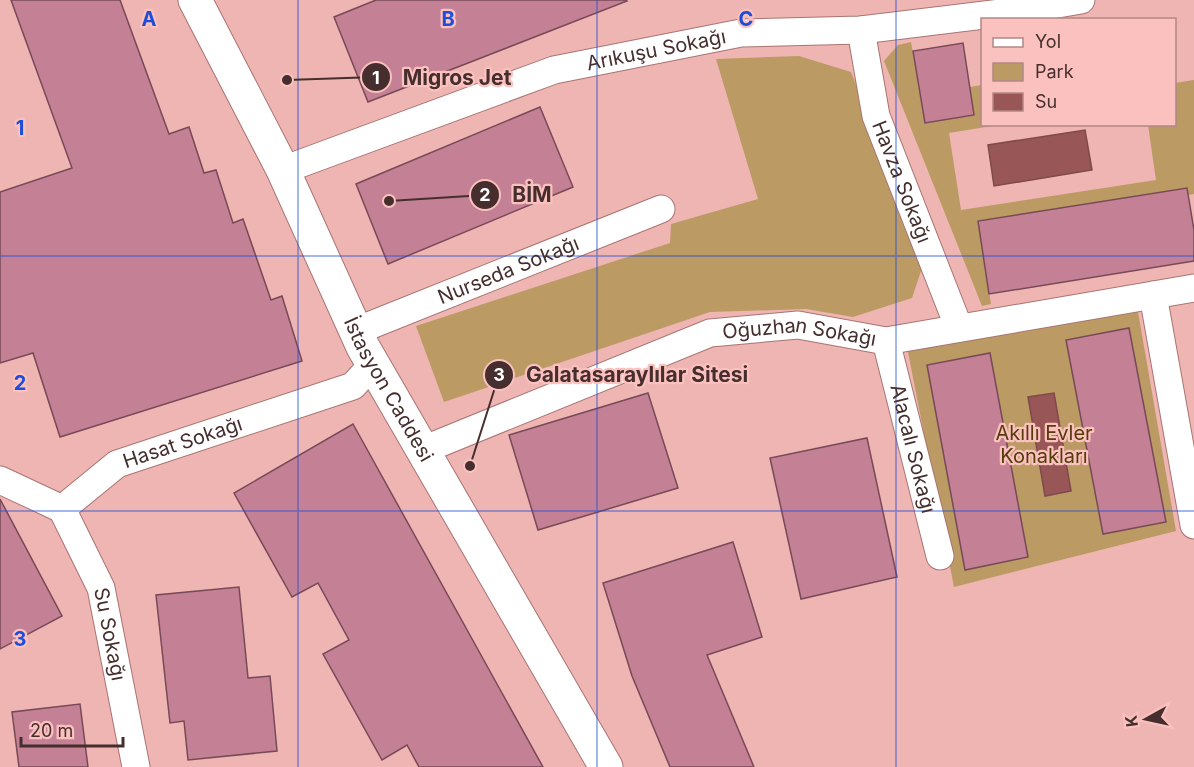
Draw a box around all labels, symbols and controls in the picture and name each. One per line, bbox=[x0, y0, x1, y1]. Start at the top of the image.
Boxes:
text: A bbox=[142, 7, 157, 31]
text: B bbox=[441, 7, 455, 31]
text: C bbox=[739, 7, 753, 31]
legend bbox=[981, 18, 1176, 126]
street label: Arıkuşu Sokağı bbox=[584, 24, 728, 75]
text: Yol bbox=[1035, 31, 1061, 52]
callout: Migros Jet bbox=[361, 58, 523, 97]
text: Park bbox=[1035, 61, 1074, 82]
text: Migros Jet bbox=[403, 65, 512, 90]
text: 1 bbox=[372, 67, 380, 88]
text: Su bbox=[1035, 91, 1057, 112]
text: 1 bbox=[16, 116, 24, 140]
street label: Havza Sokağı bbox=[867, 117, 936, 246]
callout: BİM bbox=[470, 175, 563, 214]
text: BİM bbox=[512, 181, 552, 207]
text: 2 bbox=[479, 184, 491, 205]
street label: Nurseda Sokağı bbox=[434, 231, 582, 309]
street label: İstasyon Caddesi bbox=[339, 313, 439, 466]
street label: Oğuzhan Sokağı bbox=[721, 313, 878, 351]
callout: Galatasaraylılar Sitesi bbox=[484, 356, 760, 395]
text: Galatasaraylılar Sitesi bbox=[526, 362, 748, 387]
text: 3 bbox=[493, 364, 505, 385]
text: 2 bbox=[14, 371, 26, 395]
street label: Alacalı Sokağı bbox=[885, 382, 941, 516]
street label: Hasat Sokağı bbox=[120, 411, 245, 473]
park label: Akıllı Evler Konakları bbox=[995, 421, 1093, 468]
street label: Su Sokağı bbox=[89, 585, 131, 683]
text: 3 bbox=[14, 627, 26, 651]
north arrow bbox=[1116, 689, 1176, 749]
scale bar bbox=[21, 710, 123, 748]
text: K bbox=[1120, 714, 1142, 728]
text: 20 m bbox=[30, 720, 73, 741]

